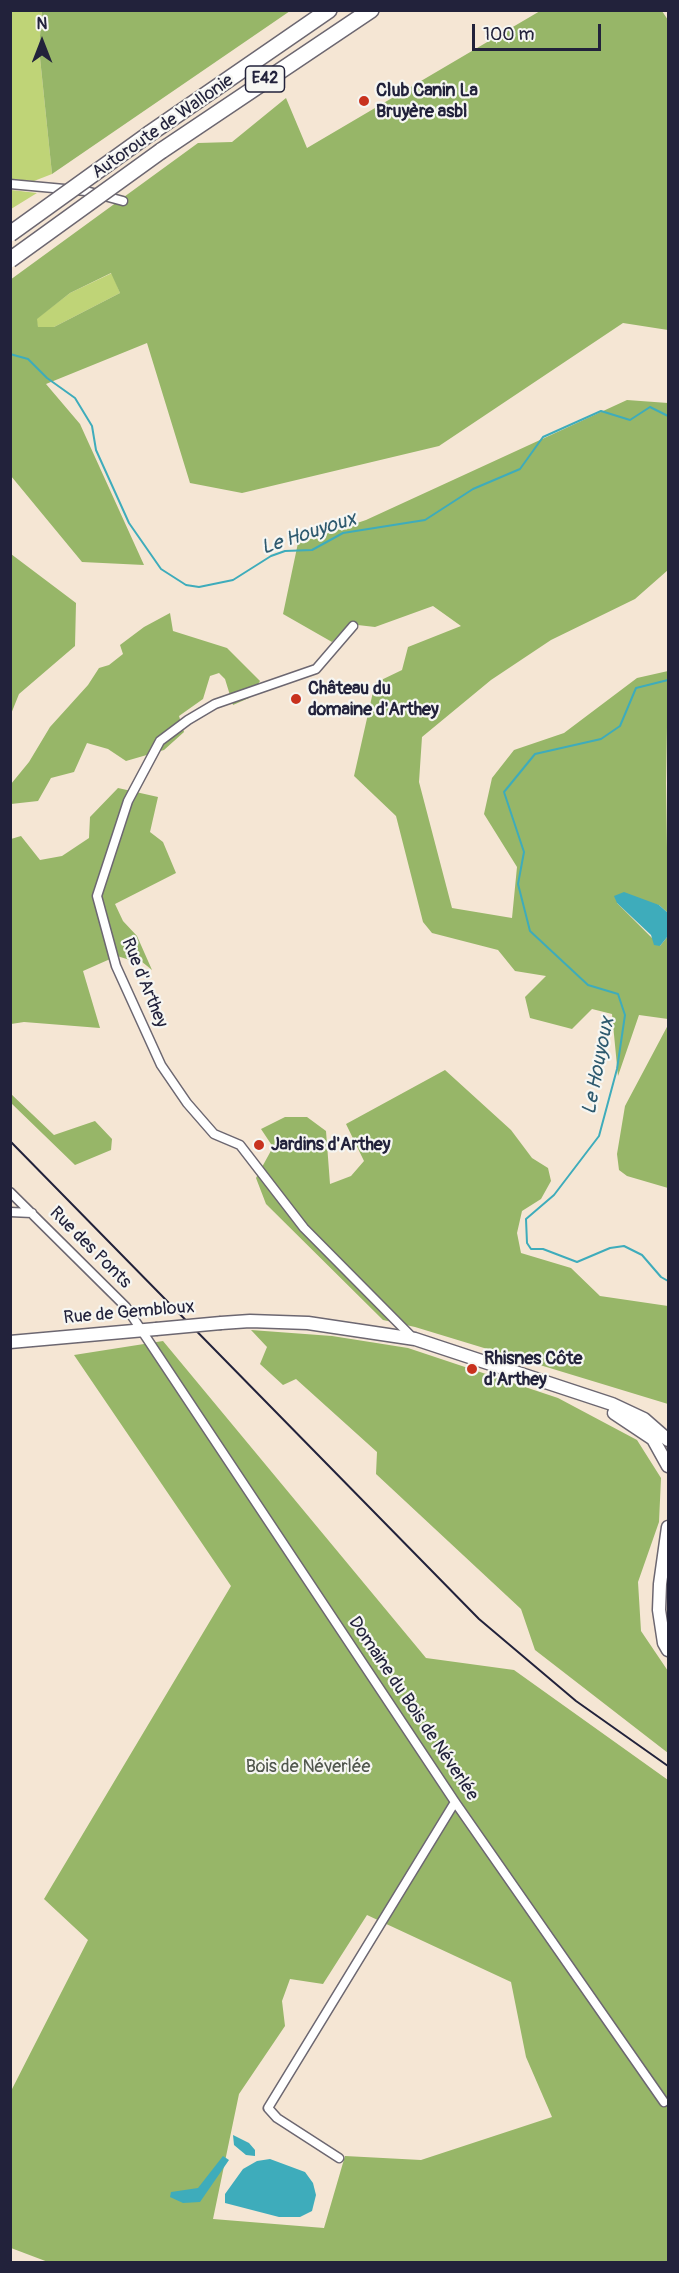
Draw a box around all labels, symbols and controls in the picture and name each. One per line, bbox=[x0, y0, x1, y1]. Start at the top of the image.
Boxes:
north arrow bbox=[12, 12, 72, 72]
scale bar bbox=[475, 12, 604, 50]
text: N bbox=[37, 14, 47, 34]
text: 100 m bbox=[483, 23, 535, 46]
road number: E42 bbox=[246, 66, 284, 92]
street label: Autoroute de Wallonie bbox=[88, 70, 238, 184]
place label: Club Canin La Bruyère asbl bbox=[376, 80, 478, 122]
marker: Club Canin La Bruyère asbl bbox=[357, 94, 371, 108]
water label: Le Houyoux bbox=[259, 507, 359, 561]
place label: Château du domaine d'Arthey bbox=[308, 678, 439, 720]
marker: Château du domaine d'Arthey bbox=[289, 692, 303, 706]
street label: Rue d'Arthey bbox=[116, 935, 172, 1031]
water label: Le Houyoux bbox=[578, 1015, 620, 1117]
place label: Jardins d'Arthey bbox=[271, 1134, 390, 1156]
marker: Jardins d'Arthey bbox=[252, 1138, 266, 1152]
street label: Rue des Ponts bbox=[45, 1203, 135, 1293]
street label: Rue de Gembloux bbox=[63, 1297, 195, 1329]
place label: Rhisnes Côte d'Arthey bbox=[484, 1348, 582, 1390]
marker: Rhisnes Côte d'Arthey bbox=[465, 1362, 479, 1376]
street label: Domaine du Bois de Néverlée bbox=[343, 1613, 483, 1805]
park label: Bois de Néverlée bbox=[246, 1756, 370, 1778]

